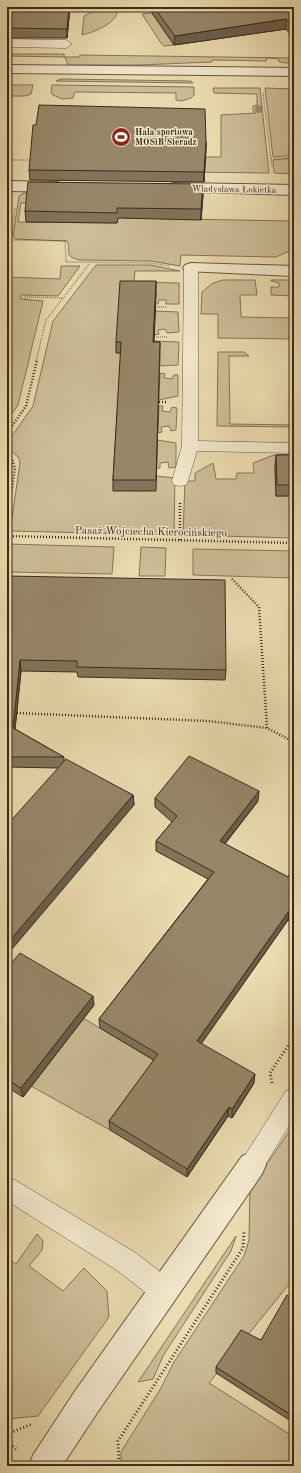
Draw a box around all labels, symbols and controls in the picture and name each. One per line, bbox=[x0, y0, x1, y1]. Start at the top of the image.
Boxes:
sports icon: Hala sportowa MOSiR Sieradz bbox=[110, 126, 132, 148]
place label: Hala sportowa MOSiR Sieradz bbox=[135, 128, 197, 147]
street label: Władysława Łokietka bbox=[192, 184, 277, 195]
street label: Pasaż Wojciecha Kierocińskiego bbox=[75, 526, 227, 539]

